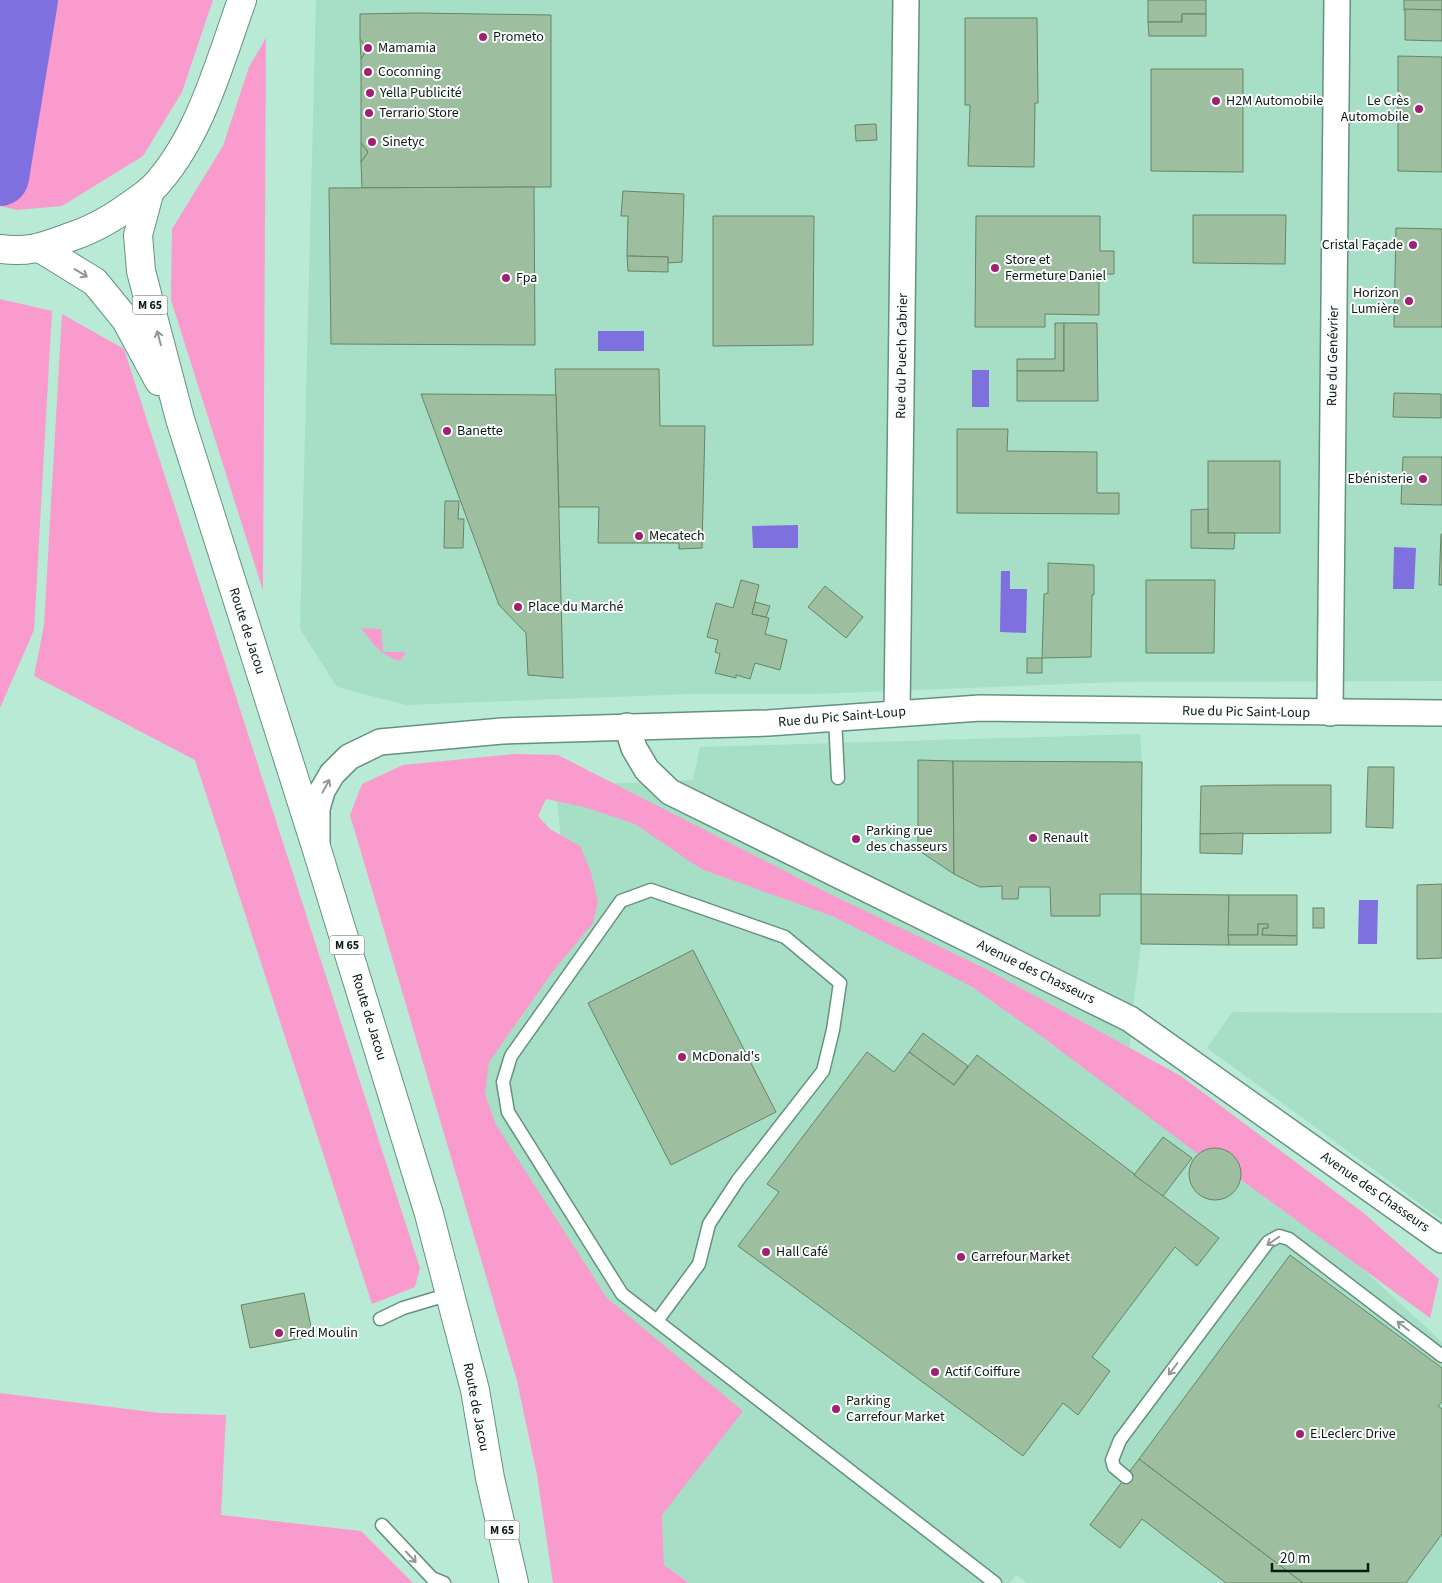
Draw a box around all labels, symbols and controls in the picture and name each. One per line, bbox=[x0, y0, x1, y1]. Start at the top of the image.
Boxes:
place label: Prometo bbox=[493, 27, 544, 47]
marker: Prometo bbox=[477, 31, 489, 43]
place label: Mamamia bbox=[378, 38, 436, 58]
marker: Mamamia bbox=[362, 42, 374, 54]
place label: Coconning bbox=[378, 62, 441, 82]
marker: Coconning bbox=[362, 66, 374, 78]
place label: Yella Publicité bbox=[379, 83, 462, 103]
marker: Yella Publicité bbox=[364, 87, 376, 99]
place label: H2M Automobile bbox=[1226, 91, 1323, 111]
place label: Le Crès Automobile bbox=[1341, 91, 1409, 127]
marker: H2M Automobile bbox=[1210, 95, 1222, 107]
place label: Terrario Store bbox=[379, 103, 459, 123]
marker: Le Crès Automobile bbox=[1413, 103, 1425, 115]
marker: Terrario Store bbox=[363, 107, 375, 119]
place label: Sinetyc bbox=[382, 132, 426, 152]
marker: Sinetyc bbox=[366, 136, 378, 148]
place label: Cristal Façade bbox=[1322, 235, 1403, 255]
marker: Cristal Façade bbox=[1407, 239, 1419, 251]
place label: Store et Fermeture Daniel bbox=[1005, 250, 1106, 286]
marker: Store et Fermeture Daniel bbox=[989, 262, 1001, 274]
place label: Fpa bbox=[516, 268, 537, 288]
one-way arrow bbox=[74, 269, 88, 279]
marker: Fpa bbox=[500, 272, 512, 284]
place label: Horizon Lumière bbox=[1351, 283, 1399, 319]
street label: Rue du Puech Cabrier bbox=[891, 293, 913, 419]
marker: Horizon Lumière bbox=[1403, 295, 1415, 307]
road number: M 65 bbox=[132, 296, 168, 314]
street label: Rue du Genévrier bbox=[1322, 305, 1344, 406]
one-way arrow bbox=[153, 331, 163, 347]
place label: Banette bbox=[457, 421, 503, 441]
marker: Banette bbox=[441, 425, 453, 437]
place label: Ebénisterie bbox=[1348, 469, 1413, 489]
marker: Ebénisterie bbox=[1417, 473, 1429, 485]
place label: Mecatech bbox=[649, 526, 705, 546]
marker: Mecatech bbox=[633, 530, 645, 542]
street label: Route de Jacou bbox=[224, 585, 270, 677]
place label: Place du Marché bbox=[528, 597, 624, 617]
marker: Place du Marché bbox=[512, 601, 524, 613]
street label: Rue du Pic Saint-Loup bbox=[777, 701, 907, 733]
street label: Rue du Pic Saint-Loup bbox=[1182, 701, 1310, 723]
one-way arrow bbox=[321, 779, 331, 793]
place label: Parking rue des chasseurs bbox=[866, 821, 948, 857]
place label: Renault bbox=[1043, 828, 1089, 848]
marker: Renault bbox=[1027, 832, 1039, 844]
marker: Parking rue des chasseurs bbox=[850, 833, 862, 845]
street label: Avenue des Chasseurs bbox=[974, 935, 1098, 1009]
road number: M 65 bbox=[330, 936, 364, 954]
street label: Route de Jacou bbox=[346, 971, 392, 1063]
place label: McDonald's bbox=[692, 1047, 760, 1067]
marker: McDonald's bbox=[676, 1051, 688, 1063]
street label: Avenue des Chasseurs bbox=[1316, 1147, 1434, 1237]
one-way arrow bbox=[1266, 1235, 1279, 1246]
place label: Hall Café bbox=[776, 1242, 828, 1262]
marker: Hall Café bbox=[760, 1246, 772, 1258]
place label: Carrefour Market bbox=[971, 1247, 1070, 1267]
marker: Carrefour Market bbox=[955, 1251, 967, 1263]
one-way arrow bbox=[1397, 1321, 1410, 1332]
place label: Fred Moulin bbox=[289, 1323, 358, 1343]
marker: Fred Moulin bbox=[273, 1327, 285, 1339]
street label: Route de Jacou bbox=[458, 1361, 494, 1453]
place label: Actif Coiffure bbox=[945, 1362, 1020, 1382]
one-way arrow bbox=[1168, 1362, 1179, 1375]
marker: Actif Coiffure bbox=[929, 1366, 941, 1378]
place label: Parking Carrefour Market bbox=[846, 1391, 945, 1427]
marker: Parking Carrefour Market bbox=[830, 1403, 842, 1415]
place label: E.Leclerc Drive bbox=[1310, 1424, 1396, 1444]
marker: E.Leclerc Drive bbox=[1294, 1428, 1306, 1440]
road number: M 65 bbox=[484, 1520, 520, 1540]
scale bar bbox=[1272, 1540, 1368, 1572]
text: 20 m bbox=[1280, 1548, 1310, 1569]
one-way arrow bbox=[405, 1550, 417, 1563]

